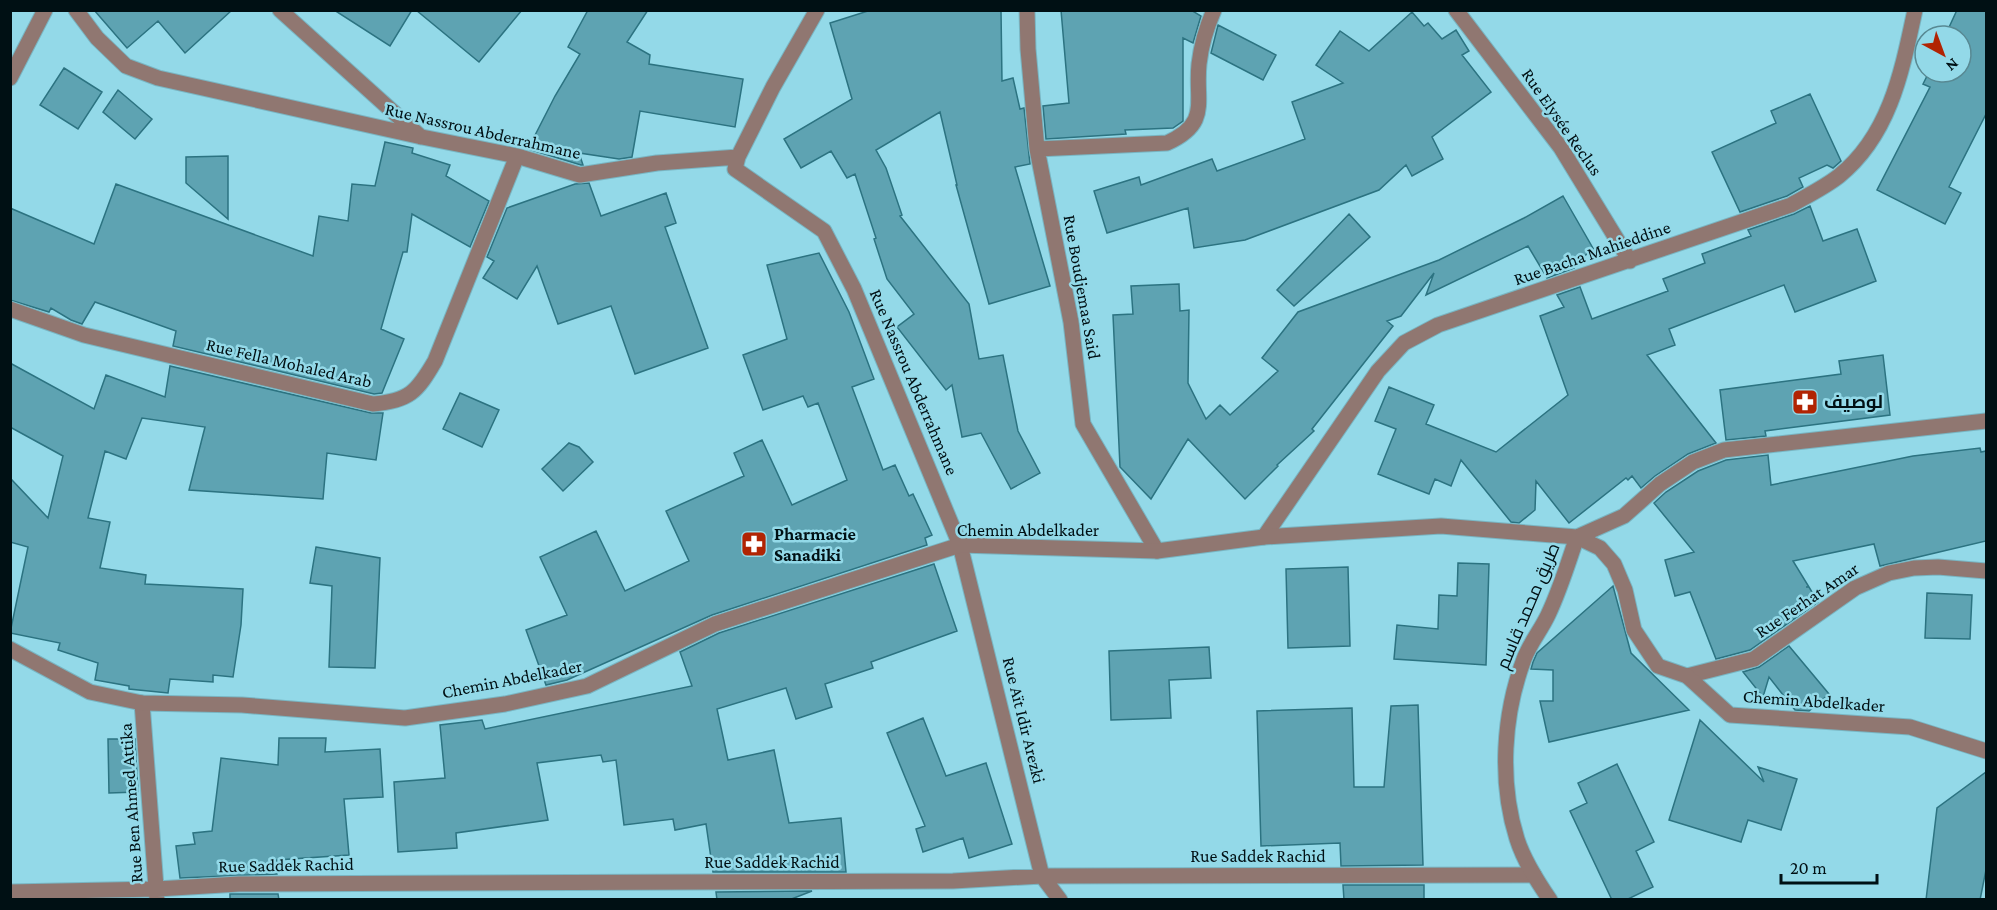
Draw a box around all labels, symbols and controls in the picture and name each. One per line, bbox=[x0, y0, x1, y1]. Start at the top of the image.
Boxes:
north arrow bbox=[1913, 24, 1973, 84]
text: N bbox=[1943, 55, 1962, 75]
street label: Rue Elysée Reclus bbox=[1518, 65, 1606, 179]
street label: Rue Nassrou Abderrahmane bbox=[383, 99, 583, 163]
street label: Rue Boudjemaa Said bbox=[1058, 213, 1105, 361]
street label: Rue Bacha Mahieddine bbox=[1511, 217, 1673, 289]
street label: Rue Nassrou Abderrahmane bbox=[866, 286, 962, 478]
street label: Rue Fella Mohaled Arab bbox=[204, 334, 374, 392]
pharmacy icon: لوصيف bbox=[1790, 387, 1820, 417]
place label: لوصيف bbox=[1824, 392, 1883, 413]
street label: Chemin Abdelkader bbox=[957, 520, 1100, 540]
place label: Pharmacie Sanadiki bbox=[774, 524, 856, 565]
pharmacy icon: Pharmacie Sanadiki bbox=[739, 529, 769, 559]
street label: طريق محمد قاسم bbox=[1492, 540, 1565, 673]
street label: Rue Ferhat Amar bbox=[1752, 558, 1863, 642]
street label: Chemin Abdelkader bbox=[440, 655, 584, 702]
street label: Rue Aït Idir Arezki bbox=[999, 655, 1049, 785]
street label: Chemin Abdelkader bbox=[1742, 686, 1886, 716]
street label: Rue Ben Ahmed Attika bbox=[115, 722, 147, 884]
street label: Rue Saddek Rachid bbox=[1190, 846, 1326, 866]
scale bar bbox=[1781, 847, 1877, 885]
street label: Rue Saddek Rachid bbox=[704, 852, 840, 872]
street label: Rue Saddek Rachid bbox=[218, 854, 354, 876]
text: 20 m bbox=[1790, 858, 1827, 878]

